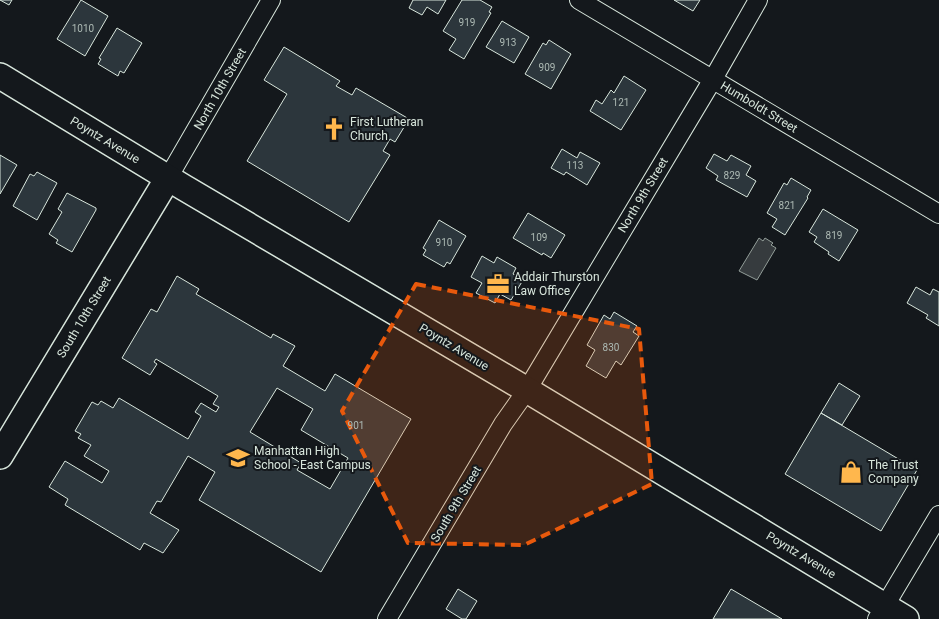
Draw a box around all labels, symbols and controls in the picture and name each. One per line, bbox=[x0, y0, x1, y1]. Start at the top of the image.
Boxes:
house number: 919 bbox=[459, 17, 475, 28]
house number: 1010 bbox=[72, 23, 95, 34]
house number: 913 bbox=[500, 37, 516, 48]
street label: North 10th Street bbox=[191, 46, 249, 132]
house number: 909 bbox=[539, 62, 555, 73]
street label: Humboldt Street bbox=[718, 78, 800, 136]
house number: 121 bbox=[613, 97, 629, 108]
street label: Poyntz Avenue bbox=[68, 114, 142, 166]
place label: First Lutheran Church bbox=[350, 115, 423, 143]
church icon: First Lutheran Church bbox=[321, 116, 347, 142]
street label: North 9th Street bbox=[615, 155, 671, 235]
house number: 113 bbox=[567, 160, 583, 171]
house number: 829 bbox=[724, 170, 740, 181]
house number: 821 bbox=[779, 200, 795, 211]
house number: 819 bbox=[826, 230, 842, 241]
house number: 109 bbox=[531, 232, 547, 243]
house number: 910 bbox=[436, 237, 453, 248]
place label: Addair Thurston Law Office bbox=[514, 270, 600, 298]
office icon: Addair Thurston Law Office bbox=[485, 271, 511, 297]
street label: South 10th Street bbox=[54, 274, 114, 360]
street label: Poyntz Avenue bbox=[417, 321, 491, 373]
house number: 830 bbox=[603, 342, 620, 353]
house number: 901 bbox=[348, 420, 364, 431]
place label: Manhattan High School - East Campus bbox=[254, 444, 371, 472]
school or university icon: Manhattan High School - East Campus bbox=[225, 445, 251, 471]
place label: The Trust Company bbox=[868, 458, 919, 486]
shop icon: The Trust Company bbox=[838, 459, 864, 485]
street label: South 9th Street bbox=[428, 463, 484, 544]
street label: Poyntz Avenue bbox=[764, 529, 838, 581]

